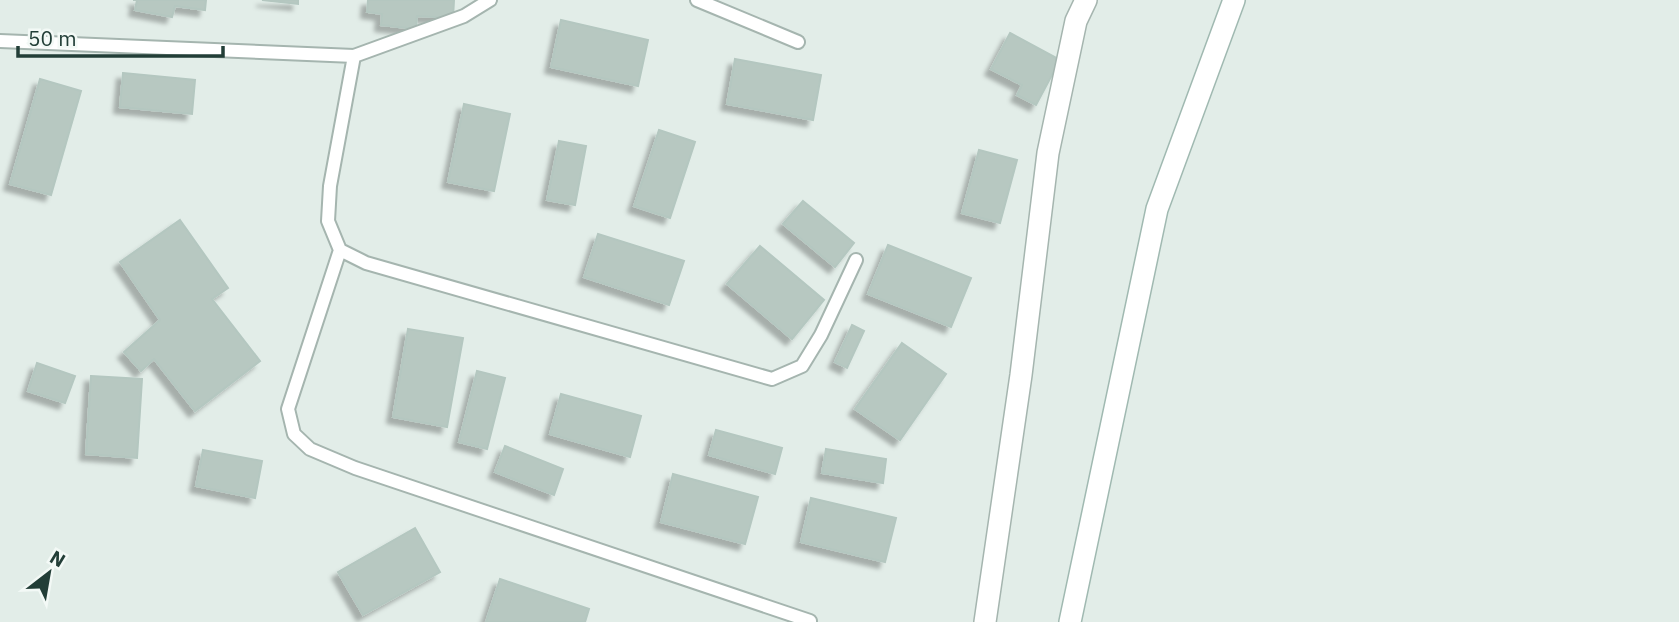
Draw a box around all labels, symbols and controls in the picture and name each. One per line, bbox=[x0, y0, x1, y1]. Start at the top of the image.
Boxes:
scale bar bbox=[18, 14, 222, 58]
text: 50 m bbox=[28, 24, 77, 52]
north arrow bbox=[14, 538, 84, 608]
text: N bbox=[46, 545, 70, 572]

